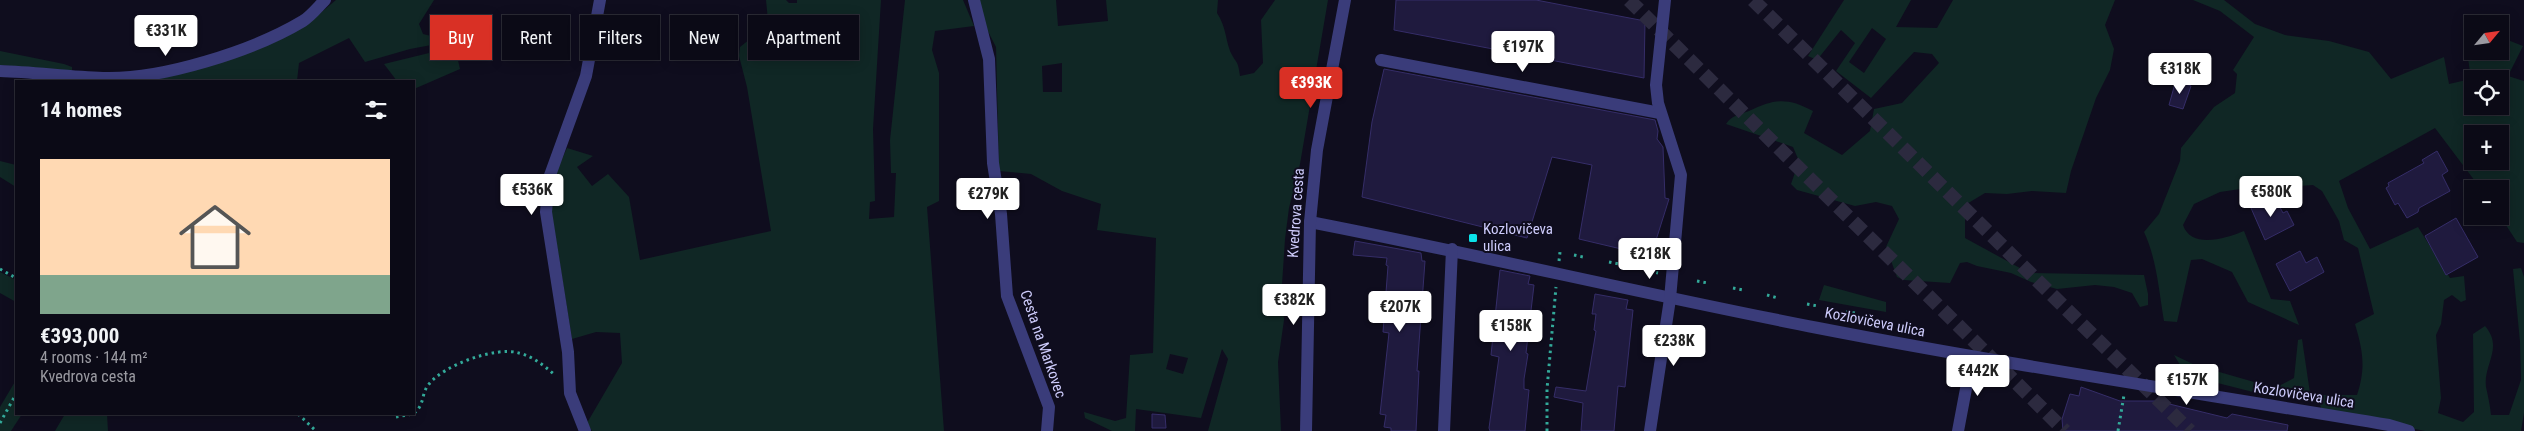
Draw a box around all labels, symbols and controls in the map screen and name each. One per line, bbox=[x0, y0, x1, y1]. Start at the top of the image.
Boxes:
pin: €331K bbox=[131, 15, 201, 57]
chip: Buy bbox=[430, 15, 492, 60]
chip: Rent bbox=[502, 15, 570, 60]
chip: Filters bbox=[580, 15, 660, 60]
chip: New bbox=[670, 15, 738, 60]
chip: Apartment bbox=[748, 15, 859, 60]
north arrow bbox=[2464, 15, 2509, 60]
map controls bbox=[2464, 15, 2509, 225]
text: €331K bbox=[145, 21, 187, 40]
pin: €197K bbox=[1488, 30, 1558, 73]
text: €197K bbox=[1502, 37, 1544, 56]
pin: €318K bbox=[2145, 52, 2215, 95]
text: €318K bbox=[2159, 59, 2201, 78]
pin: €393K bbox=[1276, 66, 1346, 109]
button: locate bbox=[2464, 70, 2509, 115]
text: €393K bbox=[1290, 73, 1332, 92]
icon: filters bbox=[362, 96, 390, 124]
text: 14 homes bbox=[40, 98, 122, 122]
button: + bbox=[2464, 125, 2509, 170]
street label: Kvedrova cesta bbox=[1284, 168, 1308, 258]
pin: €536K bbox=[497, 174, 567, 216]
pin: €580K bbox=[2236, 176, 2306, 218]
pin: €279K bbox=[953, 178, 1023, 220]
text: €536K bbox=[511, 180, 553, 199]
button: − bbox=[2464, 180, 2509, 225]
text: €580K bbox=[2250, 182, 2292, 201]
text: €279K bbox=[967, 184, 1009, 203]
icon: home bbox=[170, 192, 260, 282]
place label: Kozlovičeva ulica bbox=[1483, 220, 1553, 255]
marker: Kozlovičeva ulica bbox=[1467, 232, 1479, 244]
pin: €218K bbox=[1615, 238, 1685, 280]
text: €218K bbox=[1629, 244, 1671, 263]
pin: €382K bbox=[1259, 284, 1329, 326]
street label: Cesta na Markovec bbox=[1016, 288, 1070, 400]
text: €382K bbox=[1273, 290, 1315, 309]
pin: €207K bbox=[1365, 290, 1435, 333]
text: €207K bbox=[1379, 297, 1421, 316]
street label: Kozlovičeva ulica bbox=[1823, 303, 1927, 341]
pin: €158K bbox=[1476, 310, 1546, 352]
text: €158K bbox=[1490, 316, 1532, 335]
text: €393,000 bbox=[40, 324, 119, 348]
pin: €238K bbox=[1639, 324, 1709, 367]
text: €238K bbox=[1653, 331, 1695, 350]
text: 4 rooms · 144 m² bbox=[40, 348, 148, 367]
pin: €442K bbox=[1943, 354, 2013, 397]
text: €442K bbox=[1957, 361, 1999, 380]
pin: €157K bbox=[2152, 364, 2222, 406]
text: Kvedrova cesta bbox=[40, 367, 136, 386]
text: €157K bbox=[2166, 370, 2208, 389]
street label: Kozlovičeva ulica bbox=[2252, 378, 2356, 412]

